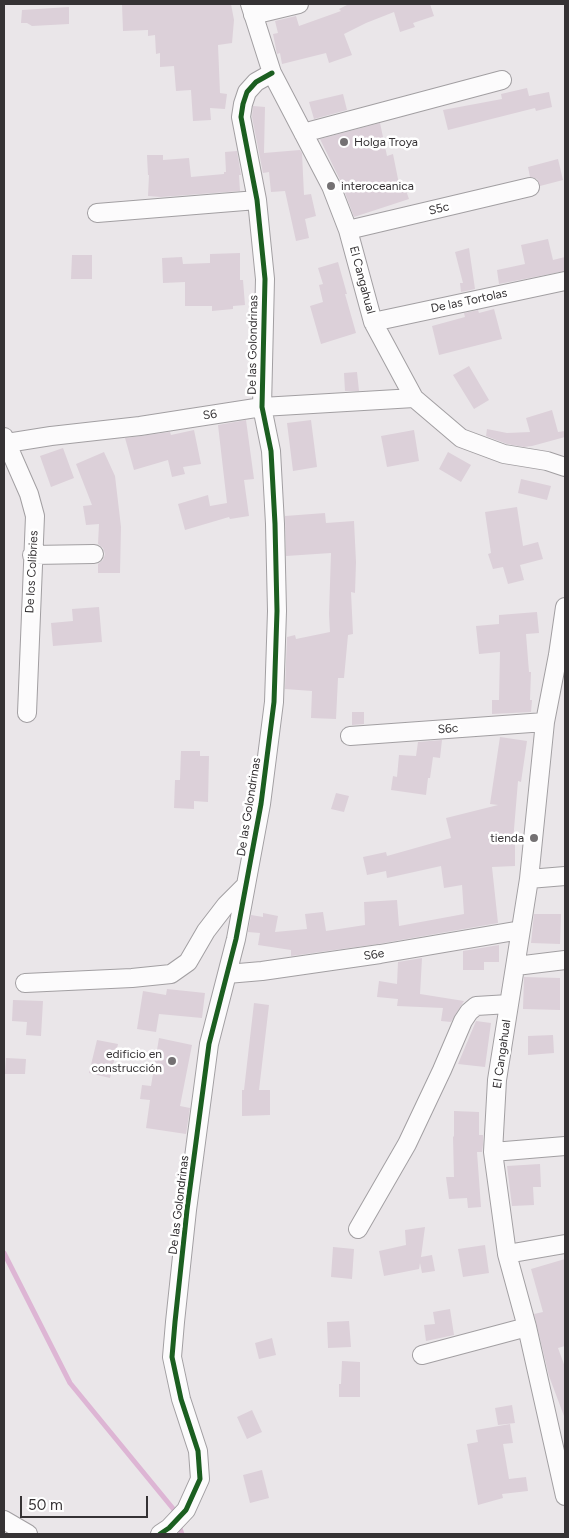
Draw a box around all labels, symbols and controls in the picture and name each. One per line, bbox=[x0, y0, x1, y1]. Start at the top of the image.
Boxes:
place label: Holga Troya bbox=[354, 135, 418, 149]
marker: Holga Troya bbox=[338, 136, 350, 148]
place label: interoceanica bbox=[341, 179, 414, 193]
marker: interoceanica bbox=[325, 180, 337, 192]
street label: S5c bbox=[427, 200, 451, 218]
street label: El Cangahual bbox=[346, 245, 378, 315]
street label: De las Tortolas bbox=[429, 286, 509, 316]
street label: De las Golondrinas bbox=[245, 295, 261, 395]
street label: S6 bbox=[202, 407, 218, 423]
street label: De los Colibries bbox=[23, 530, 41, 614]
street label: S6c bbox=[437, 721, 459, 737]
street label: De las Golondrinas bbox=[234, 757, 264, 857]
place label: tienda bbox=[490, 831, 524, 845]
marker: tienda bbox=[528, 832, 540, 844]
street label: S6e bbox=[363, 946, 385, 964]
street label: El Cangahual bbox=[490, 1019, 514, 1089]
place label: edificio en construcción bbox=[92, 1047, 162, 1075]
marker: edificio en construcción bbox=[166, 1055, 178, 1067]
street label: De las Golondrinas bbox=[166, 1155, 192, 1255]
scale bar bbox=[22, 1486, 150, 1518]
text: 50 m bbox=[28, 1496, 63, 1514]

